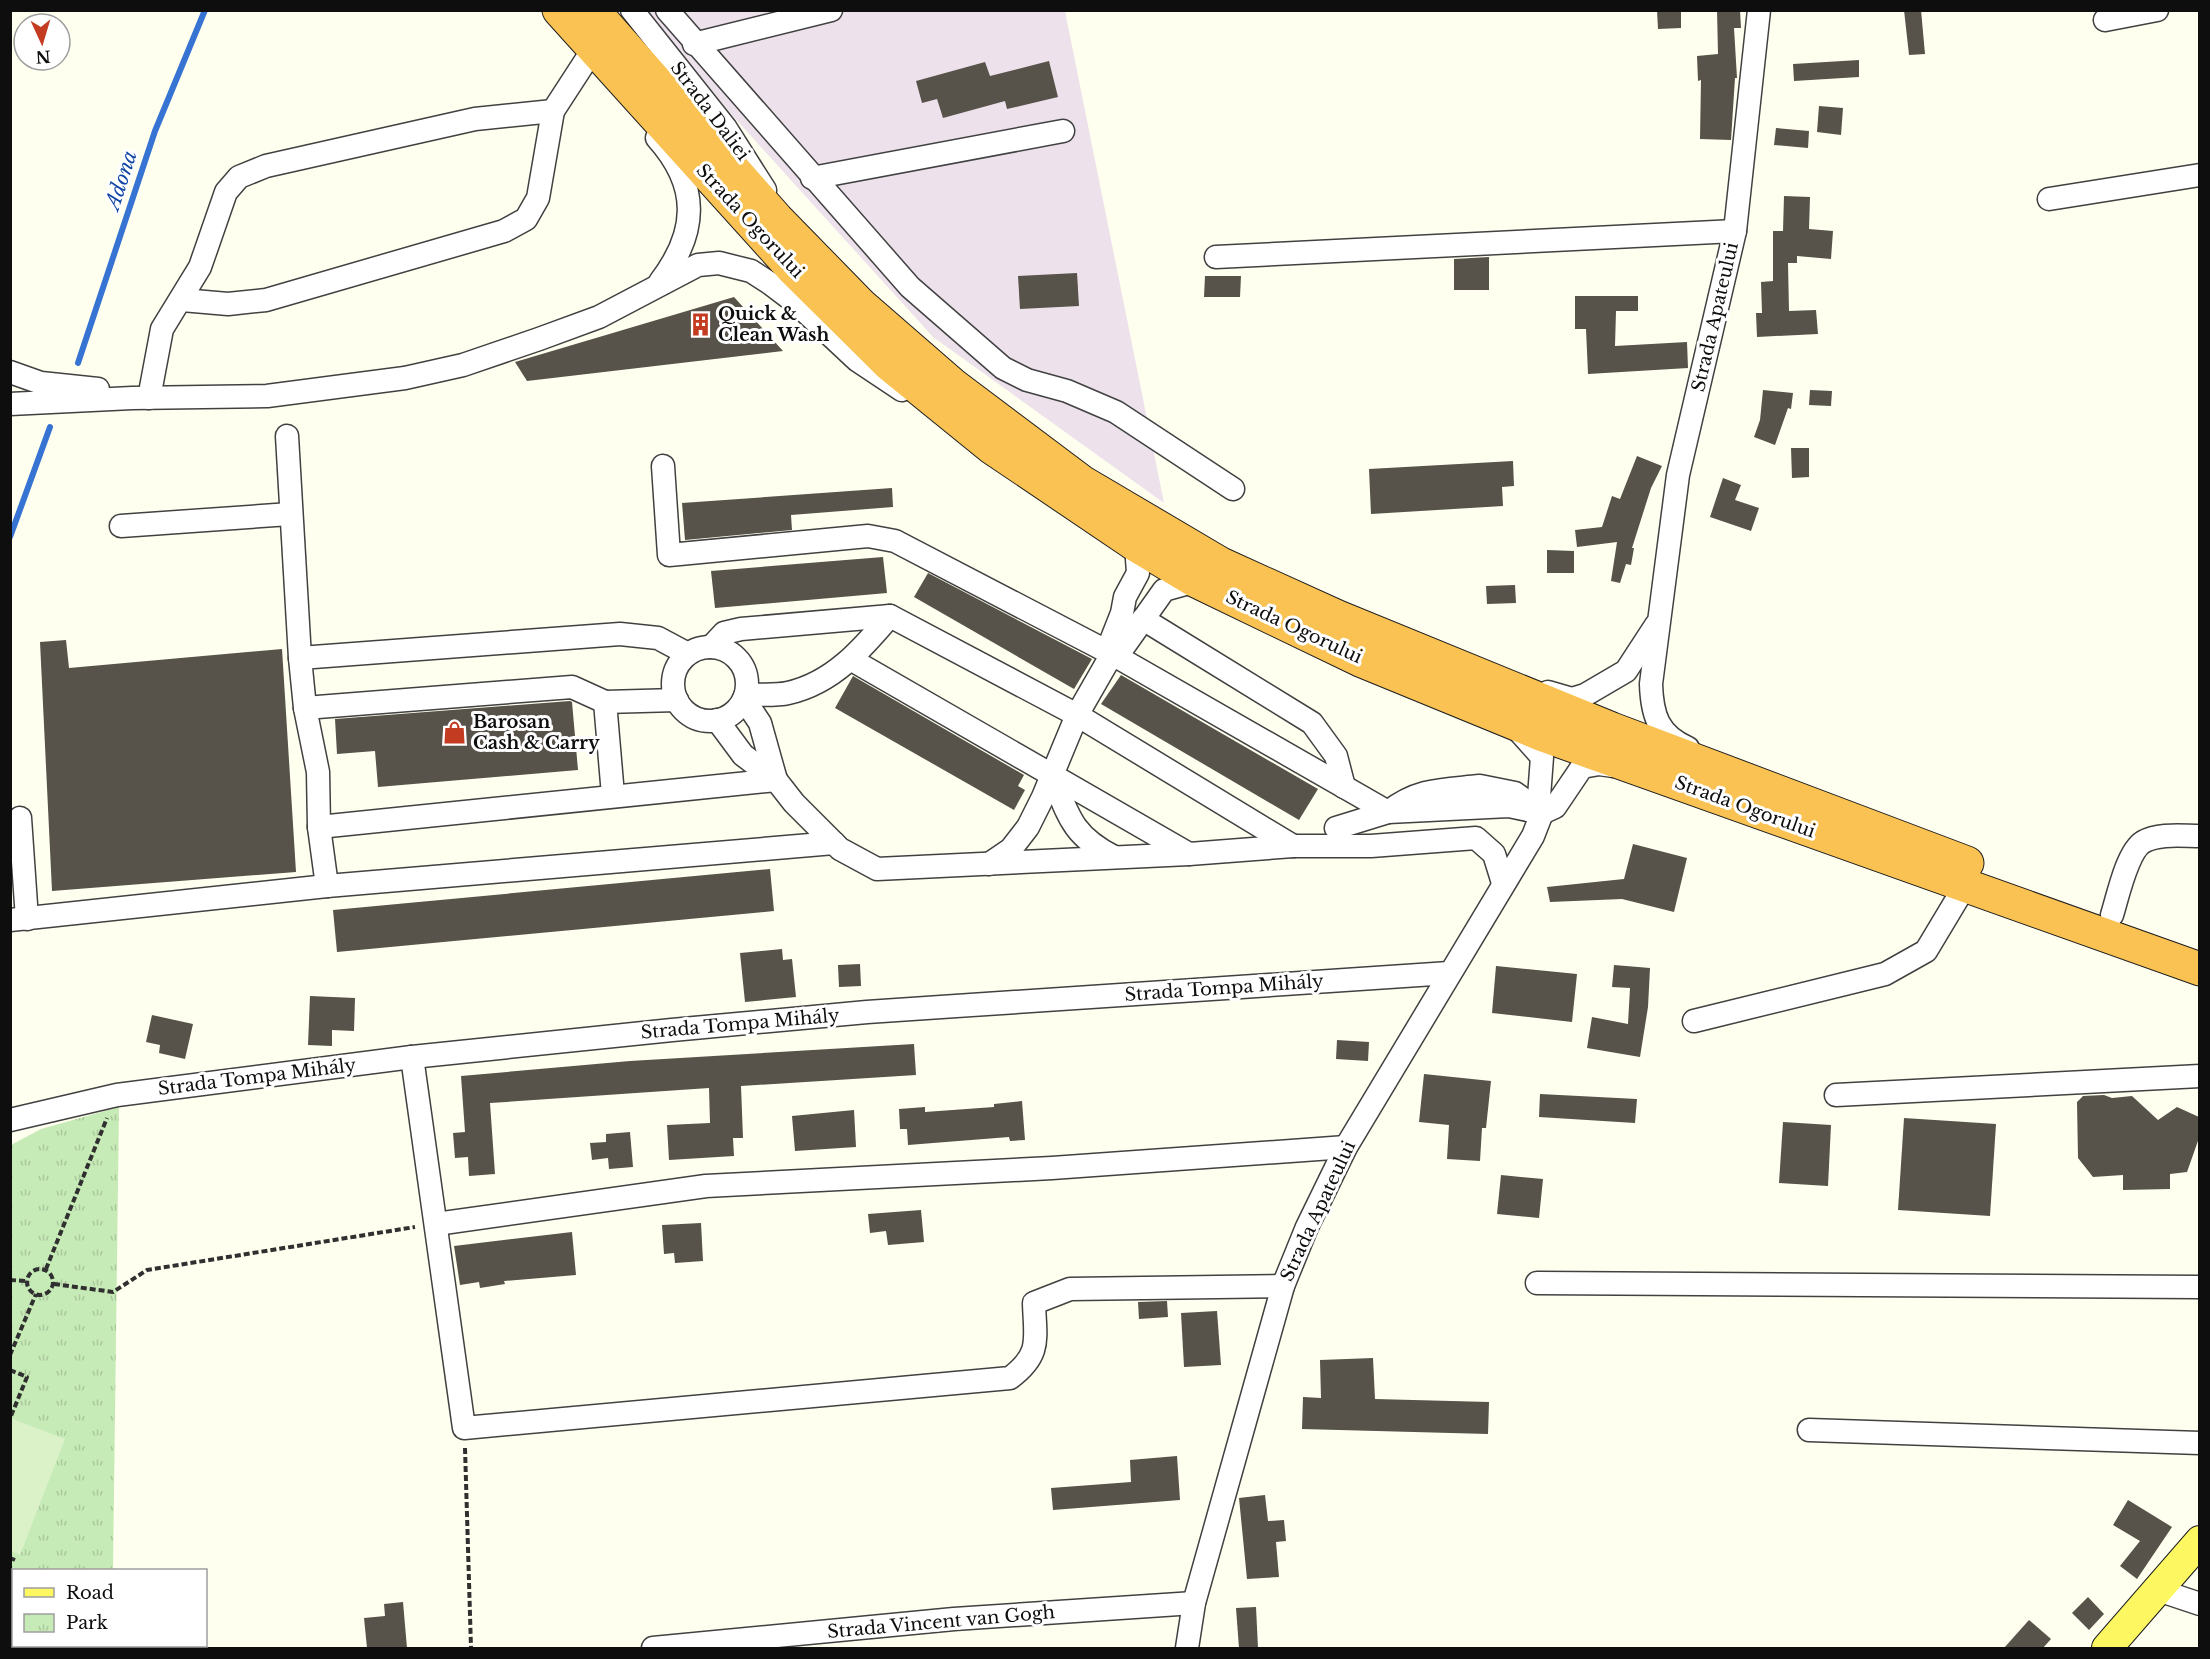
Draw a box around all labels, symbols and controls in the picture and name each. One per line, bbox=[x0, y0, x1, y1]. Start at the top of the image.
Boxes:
north arrow bbox=[12, 12, 72, 72]
text: N bbox=[35, 46, 51, 67]
street label: Strada Daliei bbox=[666, 57, 754, 165]
water label: Adona bbox=[99, 147, 142, 215]
street label: Strada Ogorului bbox=[691, 159, 809, 283]
street label: Strada Apateului bbox=[1687, 240, 1743, 394]
place label: Quick & Clean Wash bbox=[718, 303, 829, 346]
building icon: Quick & Clean Wash bbox=[687, 311, 713, 337]
street label: Strada Ogorului bbox=[1222, 586, 1366, 668]
place label: Barosan Cash & Carry bbox=[473, 711, 600, 754]
shop icon: Barosan Cash & Carry bbox=[442, 719, 468, 745]
street label: Strada Ogorului bbox=[1672, 771, 1818, 843]
street label: Strada Tompa Mihály bbox=[1124, 970, 1325, 1006]
street label: Strada Tompa Mihály bbox=[640, 1004, 841, 1044]
street label: Strada Tompa Mihály bbox=[157, 1054, 358, 1100]
street label: Strada Apateului bbox=[1276, 1137, 1360, 1285]
legend bbox=[12, 1569, 207, 1647]
text: Road bbox=[66, 1582, 114, 1604]
street label: Strada Vincent van Gogh bbox=[826, 1601, 1056, 1643]
text: Park bbox=[66, 1612, 108, 1634]

